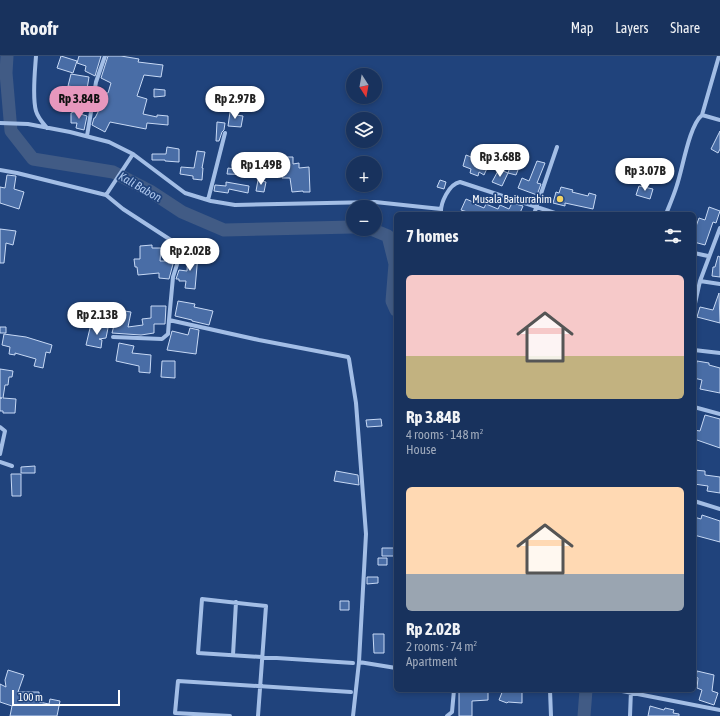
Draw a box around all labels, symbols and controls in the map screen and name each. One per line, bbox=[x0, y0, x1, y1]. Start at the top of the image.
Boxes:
text: Roofr bbox=[20, 17, 58, 39]
text: Map bbox=[571, 20, 593, 36]
text: Layers bbox=[615, 20, 648, 36]
text: Share bbox=[670, 20, 700, 36]
north arrow bbox=[346, 68, 382, 104]
map controls bbox=[346, 68, 382, 236]
pin: Rp 3.84B bbox=[38, 86, 120, 120]
pin: Rp 2.97B bbox=[194, 86, 276, 120]
text: Rp 3.84B bbox=[58, 91, 100, 106]
text: Rp 2.97B bbox=[214, 91, 256, 106]
button: layers bbox=[346, 112, 382, 148]
pin: Rp 3.68B bbox=[459, 144, 541, 178]
text: Rp 3.68B bbox=[479, 149, 521, 164]
pin: Rp 1.49B bbox=[220, 152, 302, 186]
button: + bbox=[346, 156, 382, 192]
text: Rp 1.49B bbox=[240, 157, 282, 172]
pin: Rp 3.07B bbox=[604, 158, 686, 192]
text: Rp 3.07B bbox=[624, 163, 666, 178]
water label: Kali Babon bbox=[116, 169, 164, 205]
place label: Musala Baiturrahim bbox=[472, 193, 552, 205]
marker: Musala Baiturrahim bbox=[555, 194, 565, 204]
button: − bbox=[346, 200, 382, 236]
icon: filters bbox=[662, 225, 684, 247]
text: 7 homes bbox=[406, 226, 459, 246]
pin: Rp 2.02B bbox=[149, 238, 231, 272]
text: Rp 2.02B bbox=[169, 243, 211, 258]
icon: home bbox=[509, 301, 581, 373]
pin: Rp 2.13B bbox=[56, 302, 138, 336]
text: Rp 2.13B bbox=[76, 307, 118, 322]
text: Rp 3.84B bbox=[406, 407, 460, 427]
text: 4 rooms · 148 m² bbox=[406, 427, 483, 442]
text: House bbox=[406, 442, 436, 457]
icon: home bbox=[509, 513, 581, 585]
text: Rp 2.02B bbox=[406, 619, 460, 639]
text: 2 rooms · 74 m² bbox=[406, 639, 477, 654]
text: Apartment bbox=[406, 654, 457, 669]
scale bar bbox=[12, 688, 120, 707]
text: 100 m bbox=[18, 691, 43, 703]

